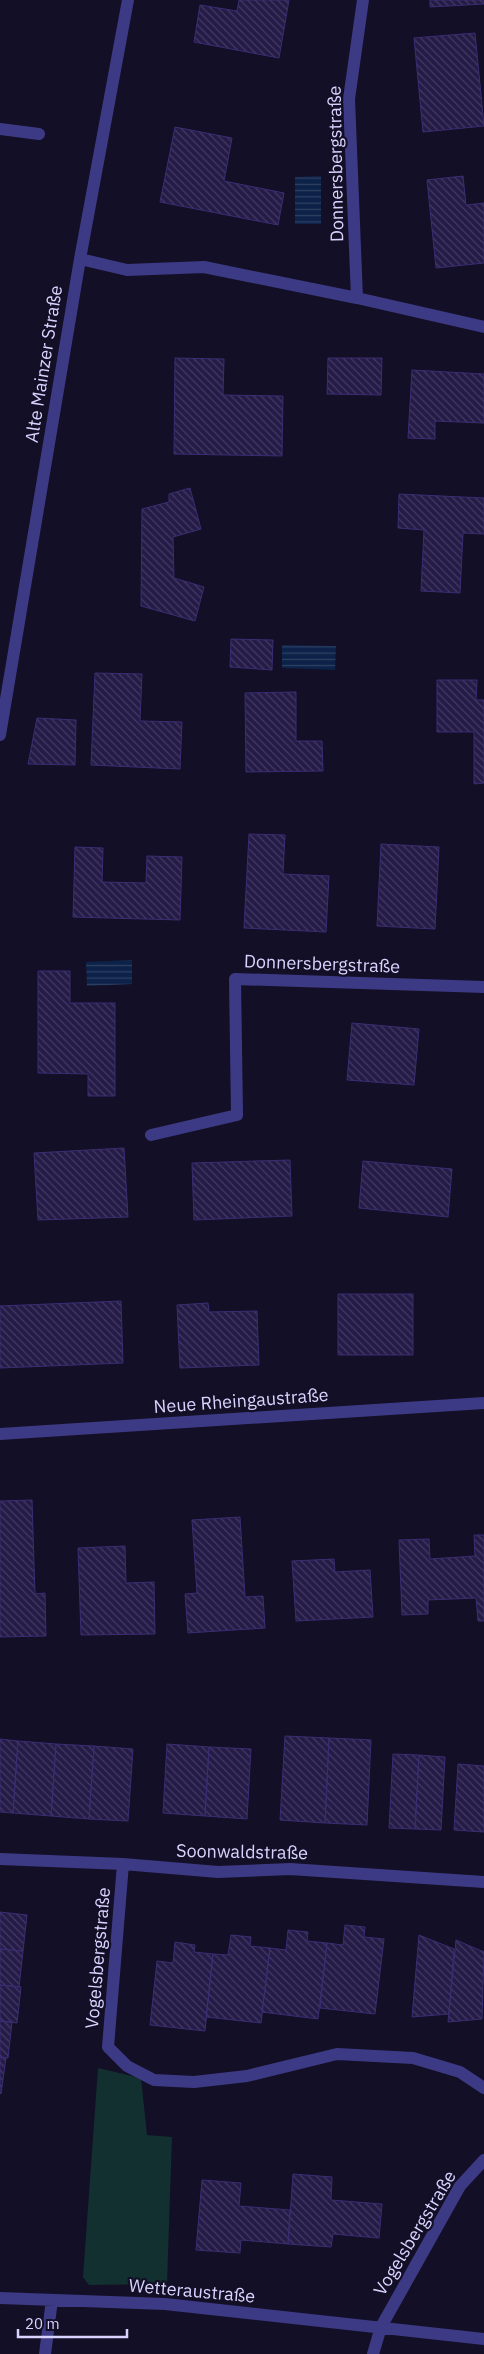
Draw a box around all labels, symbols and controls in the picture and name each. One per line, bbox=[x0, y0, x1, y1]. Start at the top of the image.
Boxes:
street label: Donnersbergstraße bbox=[323, 86, 348, 242]
street label: Alte Mainzer Straße bbox=[20, 284, 67, 444]
street label: Donnersbergstraße bbox=[243, 949, 401, 978]
street label: Neue Rheingaustraße bbox=[153, 1383, 329, 1418]
street label: Soonwaldstraße bbox=[176, 1839, 308, 1864]
street label: Vogelsbergstraße bbox=[80, 1886, 115, 2030]
street label: Vogelsbergstraße bbox=[368, 2166, 461, 2300]
street label: Wetteraustraße bbox=[128, 2274, 256, 2307]
scale bar bbox=[18, 2306, 126, 2338]
text: 20 m bbox=[25, 2314, 60, 2333]

